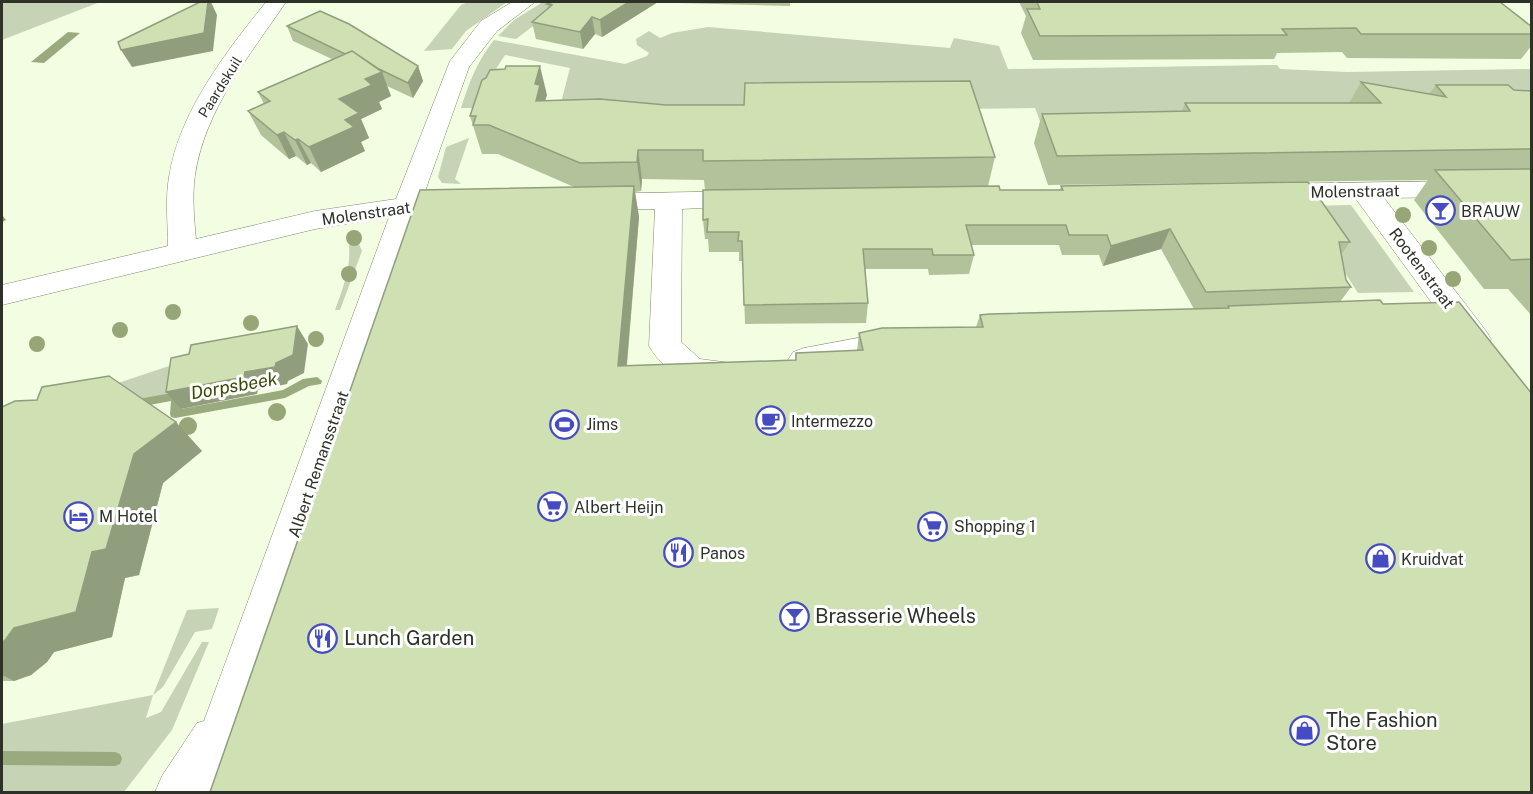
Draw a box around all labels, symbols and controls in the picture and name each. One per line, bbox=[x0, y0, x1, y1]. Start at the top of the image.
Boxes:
street label: Paardskuil bbox=[195, 54, 245, 120]
street label: Molenstraat bbox=[1310, 181, 1400, 202]
bar icon: BRAUW bbox=[1424, 195, 1456, 227]
street label: Molenstraat bbox=[320, 198, 412, 229]
place label: BRAUW bbox=[1461, 202, 1520, 221]
street label: Rootenstraat bbox=[1385, 224, 1458, 312]
water label: Dorpsbeek bbox=[189, 368, 279, 403]
street label: Albert Remansstraat bbox=[284, 388, 353, 540]
cafe icon: Intermezzo bbox=[754, 405, 786, 437]
sports icon: Jims bbox=[549, 408, 581, 440]
place label: Intermezzo bbox=[791, 412, 873, 431]
place label: Jims bbox=[586, 415, 618, 434]
supermarket icon: Albert Heijn bbox=[537, 491, 569, 523]
place label: Albert Heijn bbox=[574, 498, 664, 517]
hotel icon: M Hotel bbox=[62, 500, 94, 532]
place label: M Hotel bbox=[99, 507, 158, 526]
supermarket icon: Shopping 1 bbox=[917, 510, 949, 542]
place label: Shopping 1 bbox=[954, 517, 1036, 536]
restaurant icon: Panos bbox=[663, 537, 695, 569]
shop icon: Kruidvat bbox=[1364, 543, 1396, 575]
place label: Panos bbox=[700, 544, 745, 563]
place label: Kruidvat bbox=[1401, 550, 1464, 569]
bar icon: Brasserie Wheels bbox=[778, 600, 810, 632]
place label: Brasserie Wheels bbox=[815, 604, 976, 628]
restaurant icon: Lunch Garden bbox=[307, 622, 339, 654]
place label: Lunch Garden bbox=[344, 626, 474, 650]
place label: The Fashion Store bbox=[1326, 708, 1438, 755]
shop icon: The Fashion Store bbox=[1289, 715, 1321, 747]

